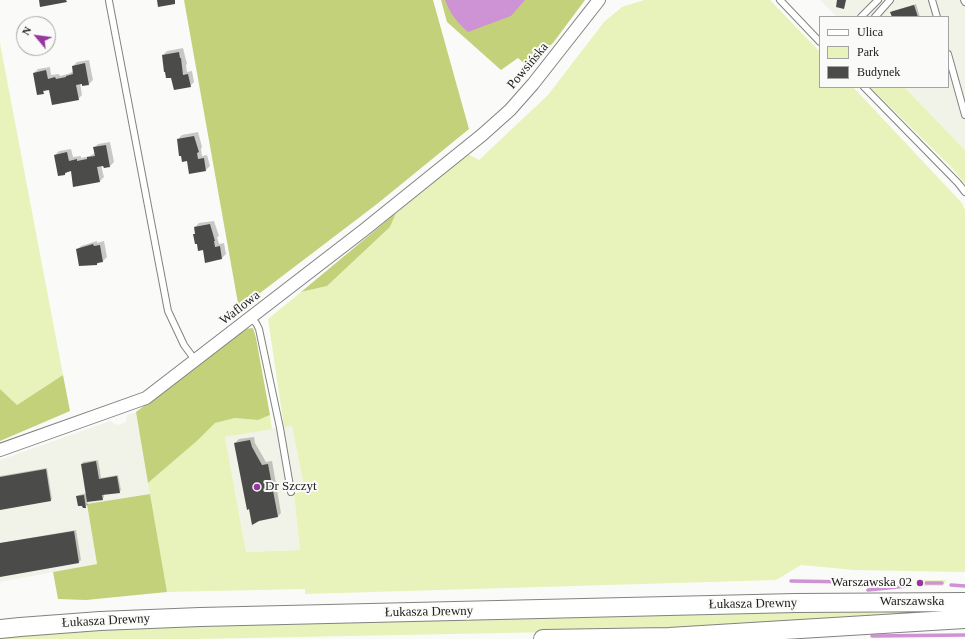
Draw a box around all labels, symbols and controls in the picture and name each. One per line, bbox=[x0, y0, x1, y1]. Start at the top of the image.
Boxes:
north arrow bbox=[16, 16, 56, 56]
legend bbox=[819, 16, 949, 88]
text: N bbox=[19, 24, 34, 37]
text: Ulica bbox=[857, 25, 883, 39]
street label: Powsińska bbox=[504, 40, 552, 92]
text: Park bbox=[857, 45, 879, 59]
text: Budynek bbox=[857, 65, 900, 79]
street label: Waflowa bbox=[217, 288, 263, 328]
place label: Dr Szczyt bbox=[265, 479, 317, 495]
marker: Dr Szczyt bbox=[252, 482, 262, 492]
place label: Warszawska 02 bbox=[831, 575, 912, 591]
marker: Warszawska 02 bbox=[915, 578, 925, 588]
street label: Warszawska bbox=[880, 594, 944, 610]
street label: Łukasza Drewny bbox=[709, 595, 797, 613]
street label: Łukasza Drewny bbox=[385, 603, 473, 621]
street label: Łukasza Drewny bbox=[61, 611, 151, 631]

